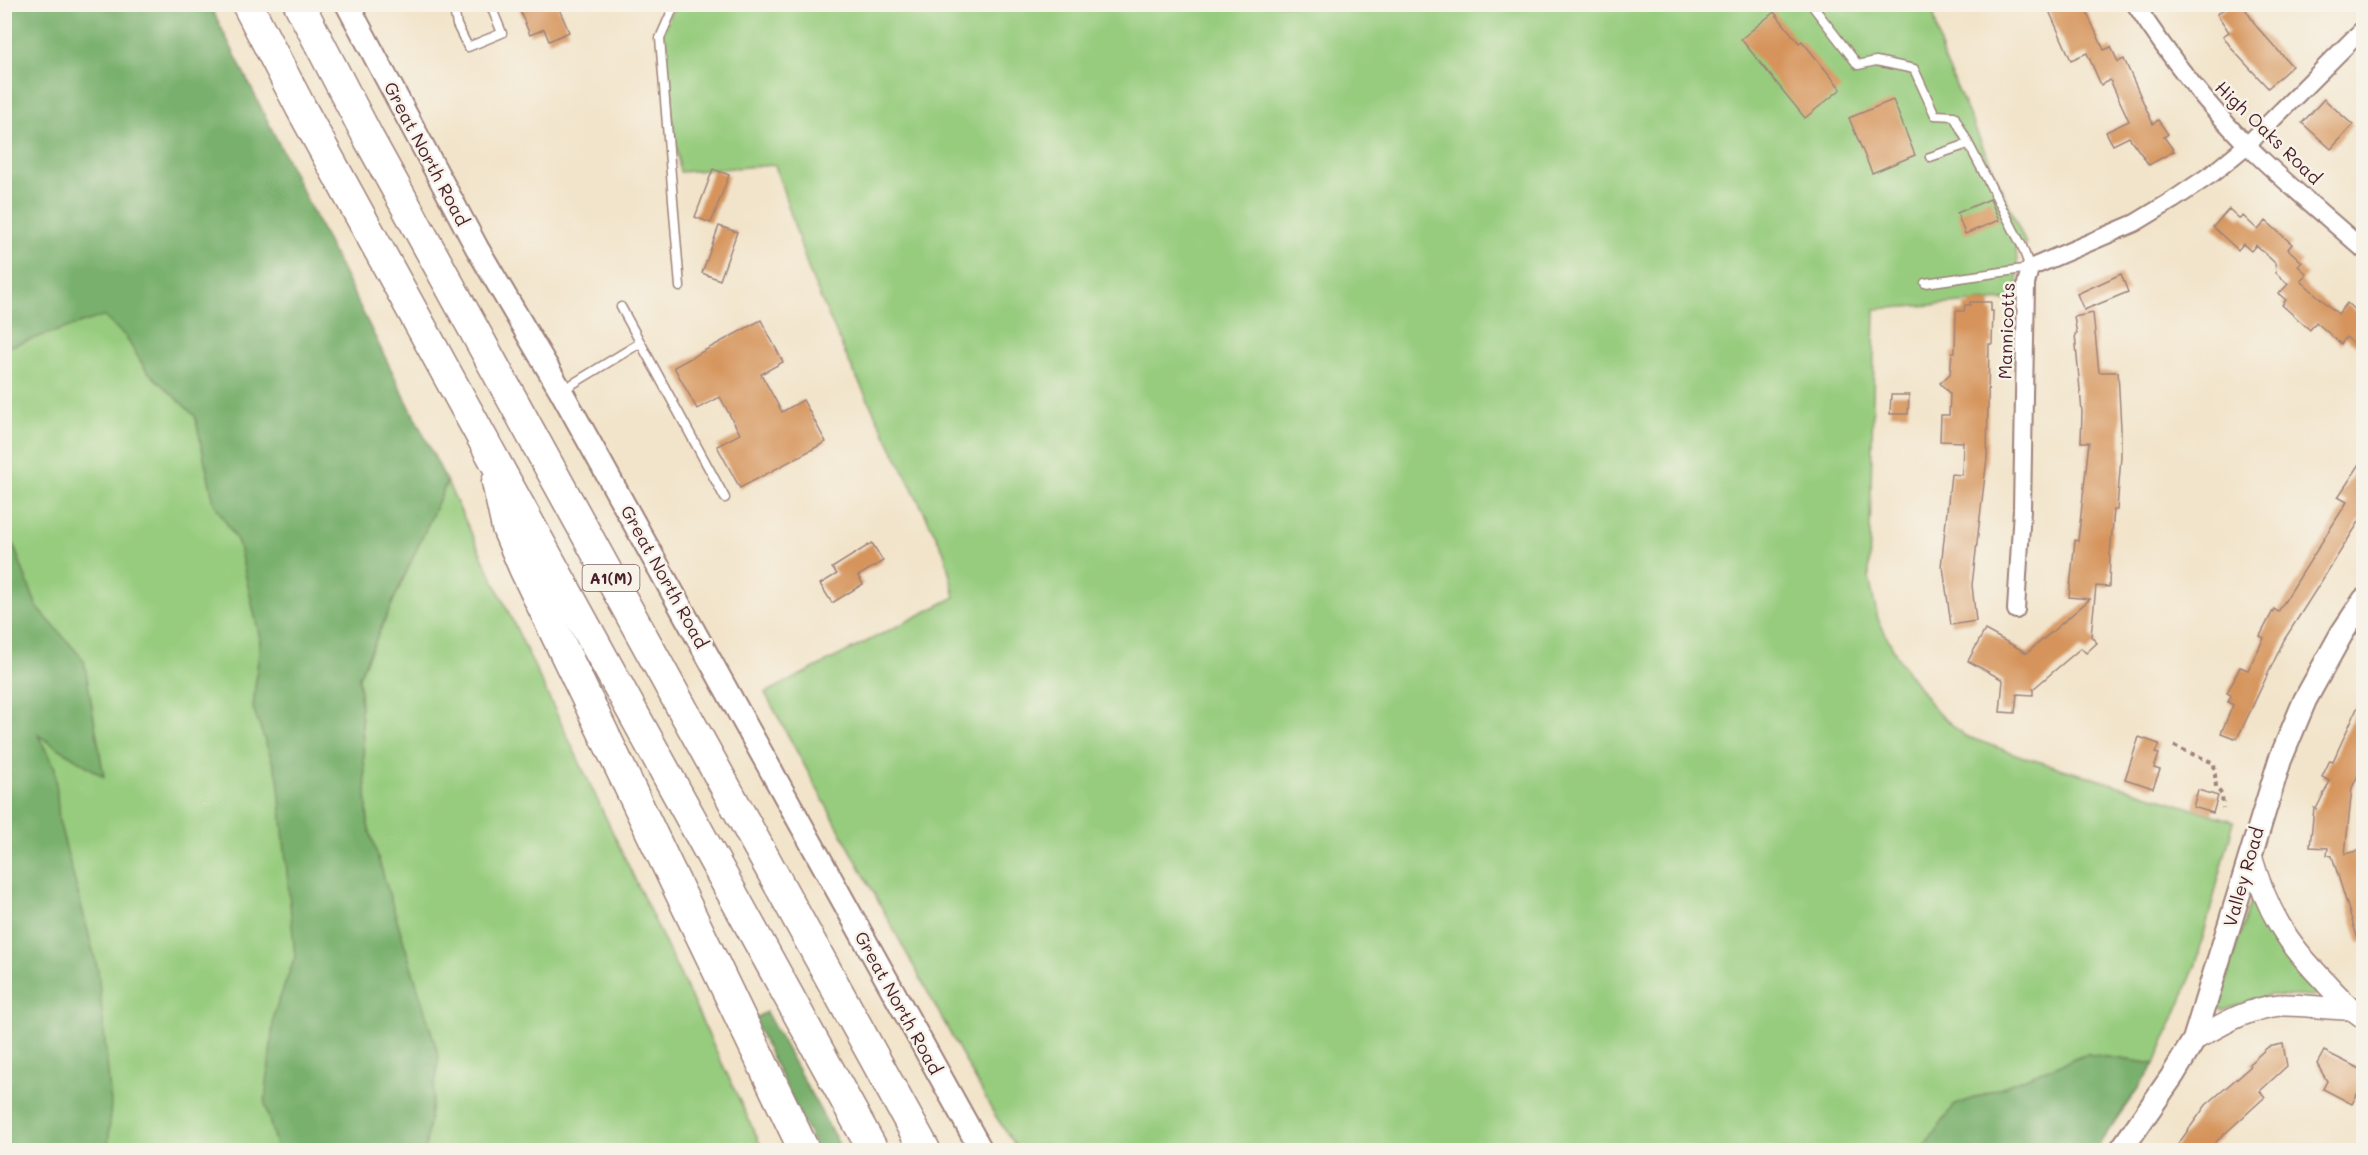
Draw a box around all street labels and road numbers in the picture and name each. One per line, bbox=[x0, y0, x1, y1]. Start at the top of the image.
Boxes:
street label: High Oaks Road bbox=[2210, 75, 2327, 189]
street label: Great North Road bbox=[379, 77, 475, 230]
street label: Mannicotts bbox=[1992, 282, 2020, 380]
street label: Great North Road bbox=[616, 501, 714, 652]
road number: A1(M) bbox=[582, 565, 640, 591]
street label: Valley Road bbox=[2217, 824, 2269, 930]
street label: Great North Road bbox=[850, 927, 948, 1078]

